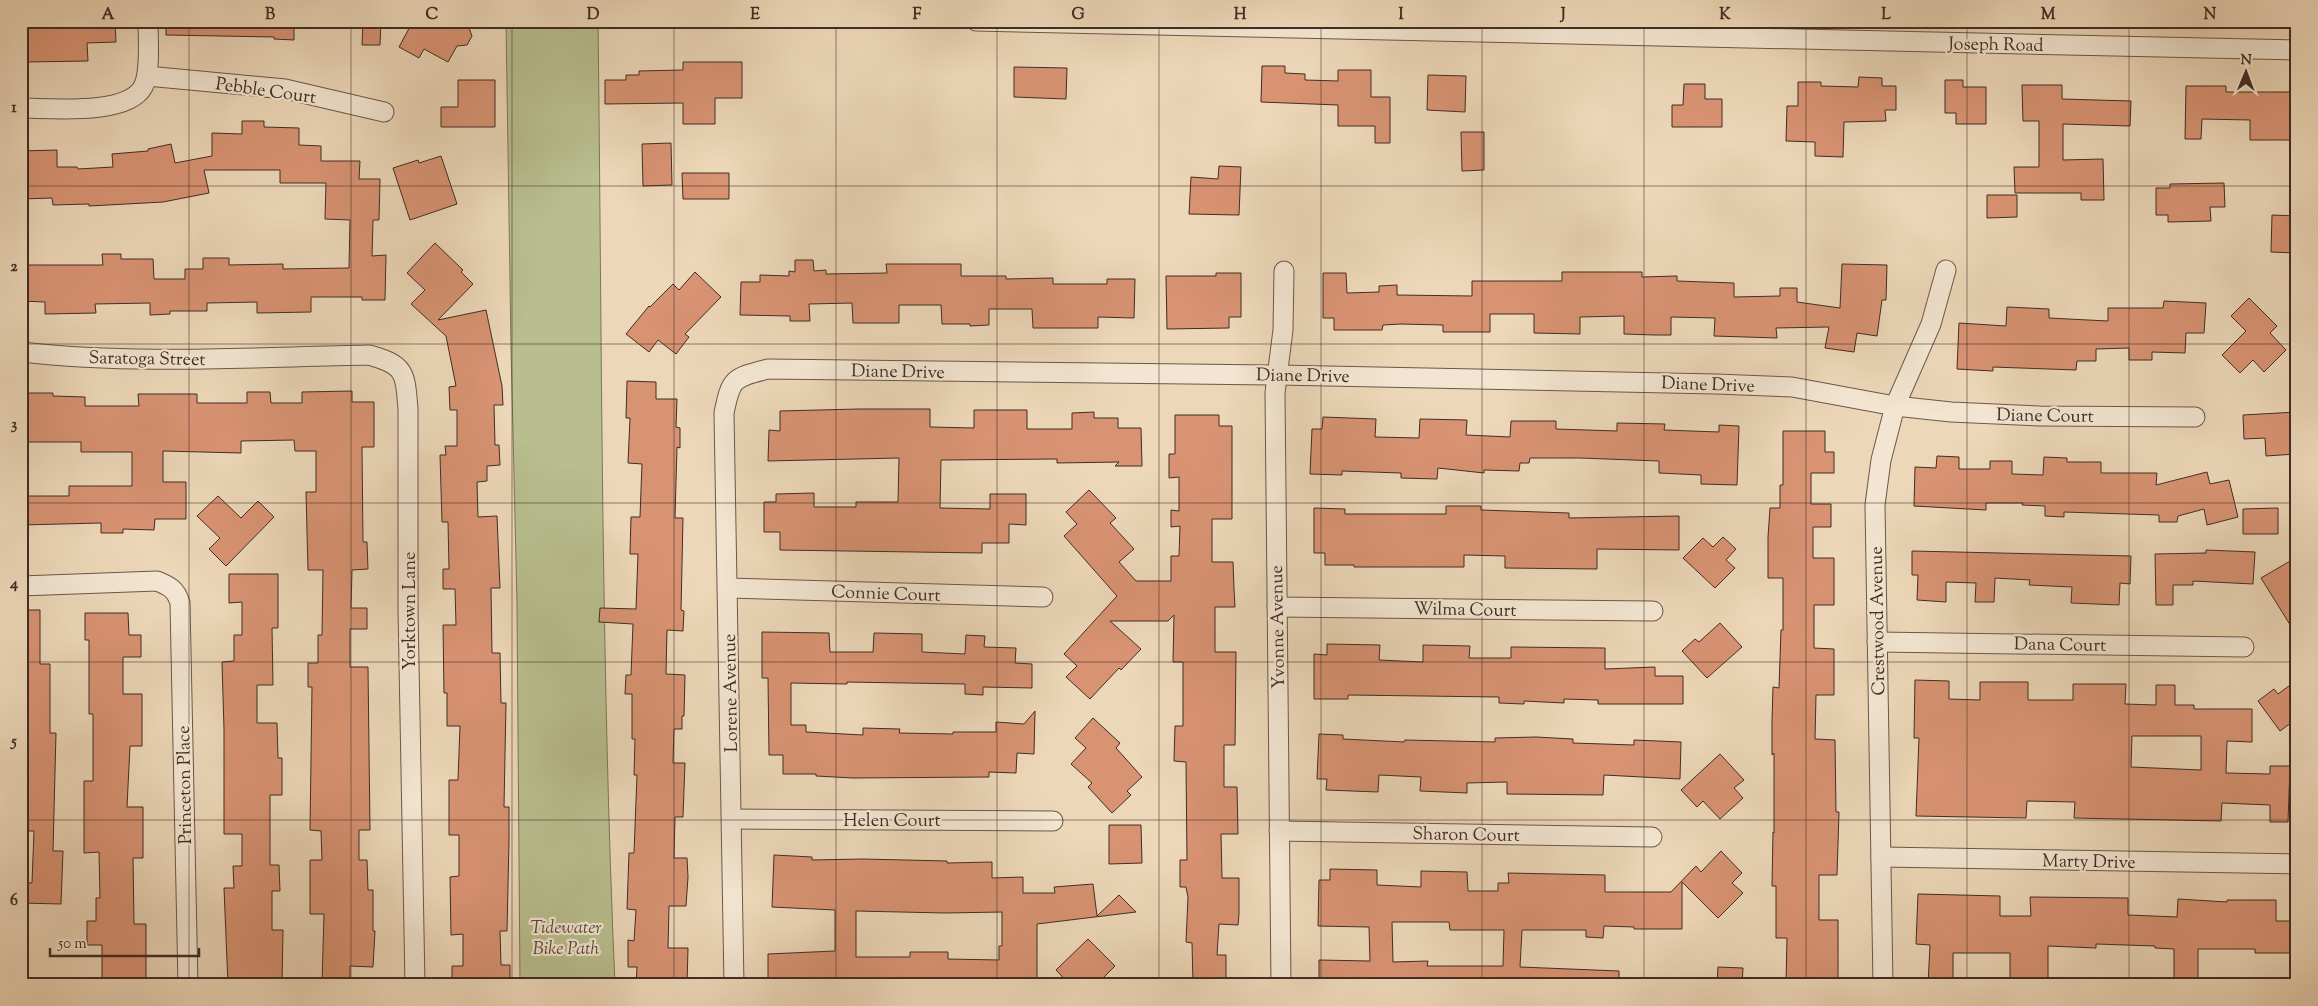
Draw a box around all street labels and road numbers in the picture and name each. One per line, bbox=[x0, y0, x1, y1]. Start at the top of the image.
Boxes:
street label: Joseph Road bbox=[1947, 32, 2044, 60]
street label: Pebble Court bbox=[214, 72, 318, 112]
street label: Saratoga Street bbox=[88, 346, 206, 374]
street label: Diane Drive bbox=[851, 359, 945, 387]
street label: Diane Drive bbox=[1256, 363, 1350, 391]
street label: Diane Drive bbox=[1661, 371, 1755, 401]
street label: Diane Court bbox=[1996, 403, 2094, 431]
street label: Crestwood Avenue bbox=[1865, 546, 1893, 696]
street label: Yorktown Lane bbox=[398, 552, 424, 670]
street label: Yvonne Avenue bbox=[1265, 565, 1293, 689]
street label: Connie Court bbox=[831, 580, 941, 610]
street label: Wilma Court bbox=[1413, 597, 1517, 625]
street label: Dana Court bbox=[2014, 632, 2106, 660]
street label: Lorene Avenue bbox=[718, 633, 746, 753]
street label: Princeton Place bbox=[172, 725, 200, 845]
street label: Helen Court bbox=[843, 809, 941, 835]
street label: Sharon Court bbox=[1412, 822, 1520, 850]
street label: Marty Drive bbox=[2042, 849, 2136, 877]

